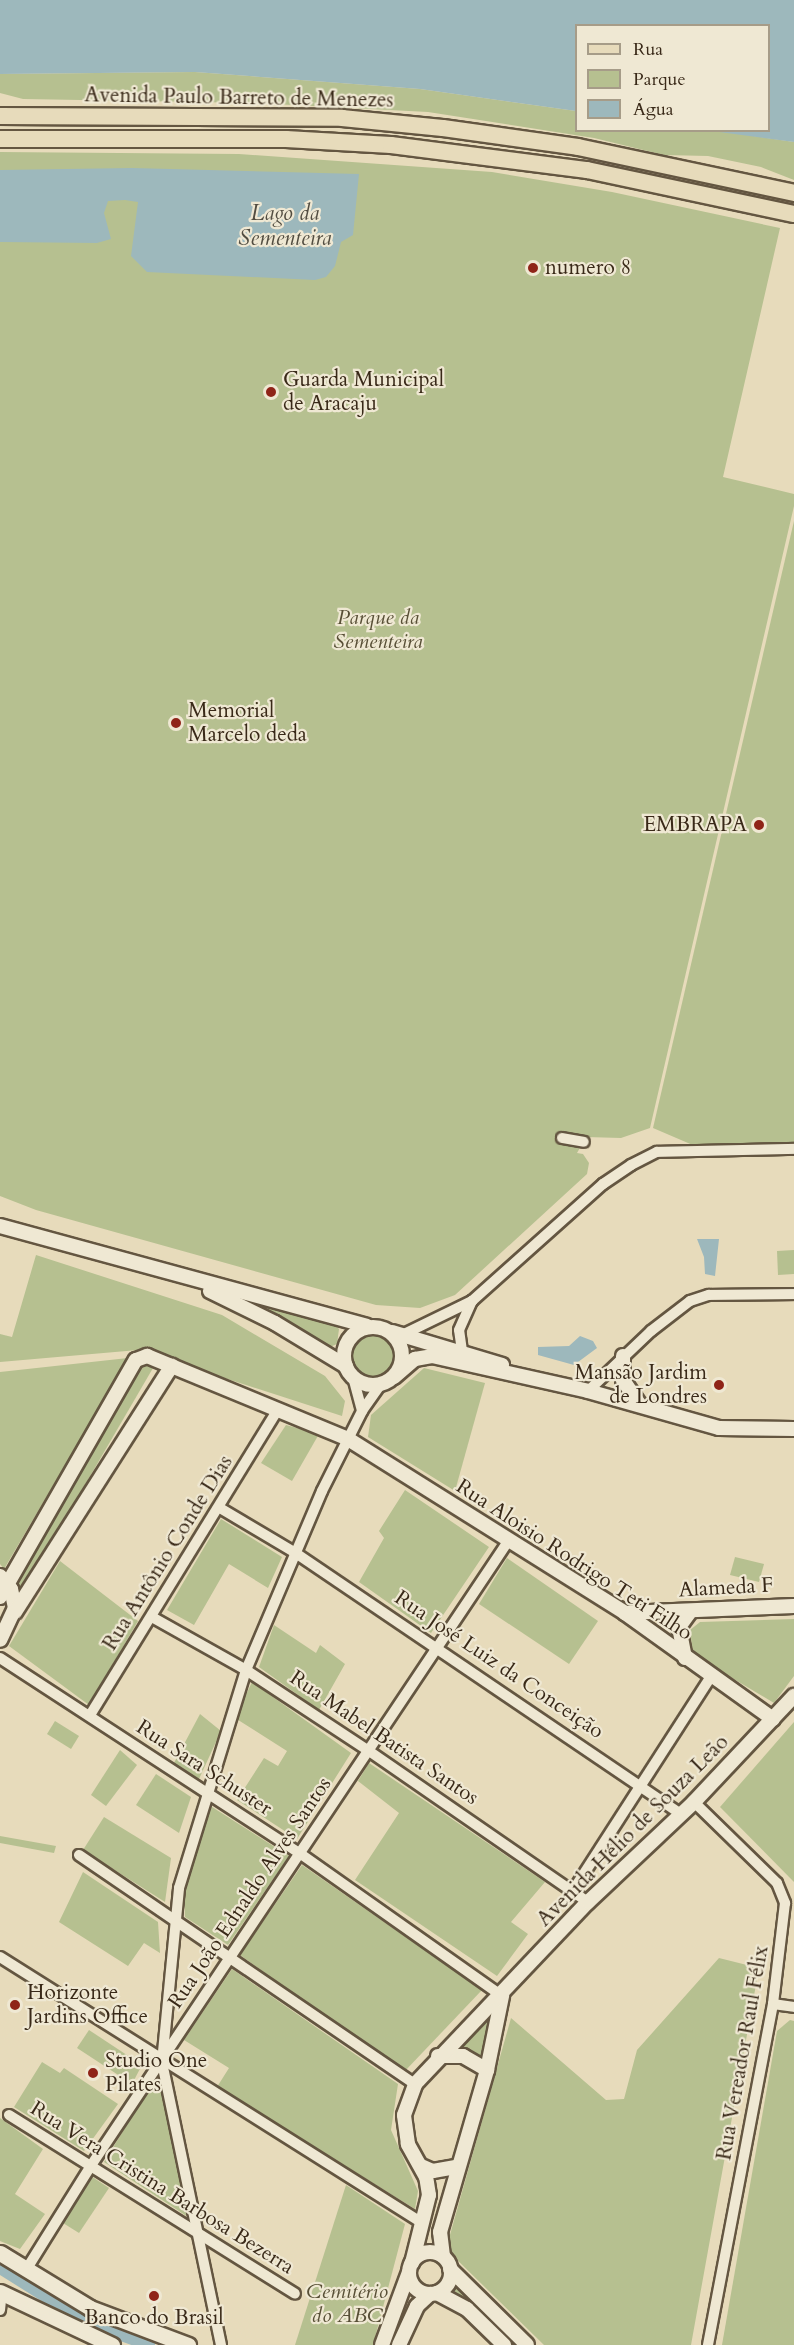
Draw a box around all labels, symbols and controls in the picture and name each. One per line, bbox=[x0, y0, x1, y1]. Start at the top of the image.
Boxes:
legend bbox=[575, 24, 770, 132]
text: Rua bbox=[633, 37, 663, 62]
text: Parque bbox=[633, 67, 686, 92]
street label: Avenida Paulo Barreto de Menezes bbox=[84, 83, 394, 113]
text: Água bbox=[633, 97, 674, 122]
water label: Lago da Sementeira bbox=[238, 200, 332, 252]
place label: numero 8 bbox=[545, 255, 631, 281]
marker: numero 8 bbox=[526, 261, 540, 275]
place label: Guarda Municipal de Aracaju bbox=[283, 367, 444, 417]
marker: Guarda Municipal de Aracaju bbox=[264, 385, 278, 399]
park label: Parque da Sementeira bbox=[333, 605, 423, 655]
place label: Memorial Marcelo deda bbox=[188, 698, 307, 748]
marker: Memorial Marcelo deda bbox=[169, 716, 183, 730]
place label: EMBRAPA bbox=[643, 812, 747, 838]
marker: EMBRAPA bbox=[752, 818, 766, 832]
place label: Mansão Jardim de Londres bbox=[574, 1360, 707, 1410]
marker: Mansão Jardim de Londres bbox=[712, 1378, 726, 1392]
street label: Rua Antônio Conde Dias bbox=[98, 1451, 238, 1655]
street label: Rua Aloisio Rodrigo Teti Filho bbox=[451, 1474, 697, 1646]
street label: Alameda F bbox=[678, 1573, 774, 1603]
street label: Rua José Luiz da Conceição bbox=[390, 1586, 608, 1744]
street label: Rua Mabel Batista Santos bbox=[285, 1665, 483, 1811]
street label: Rua Sara Schuster bbox=[131, 1715, 277, 1821]
street label: Avenida Hélio de Souza Leão bbox=[532, 1730, 734, 1932]
street label: Rua João Ednaldo Alves Santos bbox=[163, 1773, 337, 2013]
street label: Rua Vereador Raul Félix bbox=[712, 1944, 774, 2162]
place label: Horizonte Jardins Office bbox=[27, 1980, 148, 2030]
marker: Horizonte Jardins Office bbox=[8, 1998, 22, 2012]
place label: Studio One Pilates bbox=[105, 2048, 207, 2098]
marker: Studio One Pilates bbox=[86, 2066, 100, 2080]
street label: Rua Vera Cristina Barbosa Bezerra bbox=[25, 2096, 299, 2280]
park label: Cemitério do ABC bbox=[306, 2279, 388, 2329]
marker: Banco do Brasil bbox=[147, 2289, 161, 2303]
place label: Banco do Brasil bbox=[84, 2305, 224, 2331]

